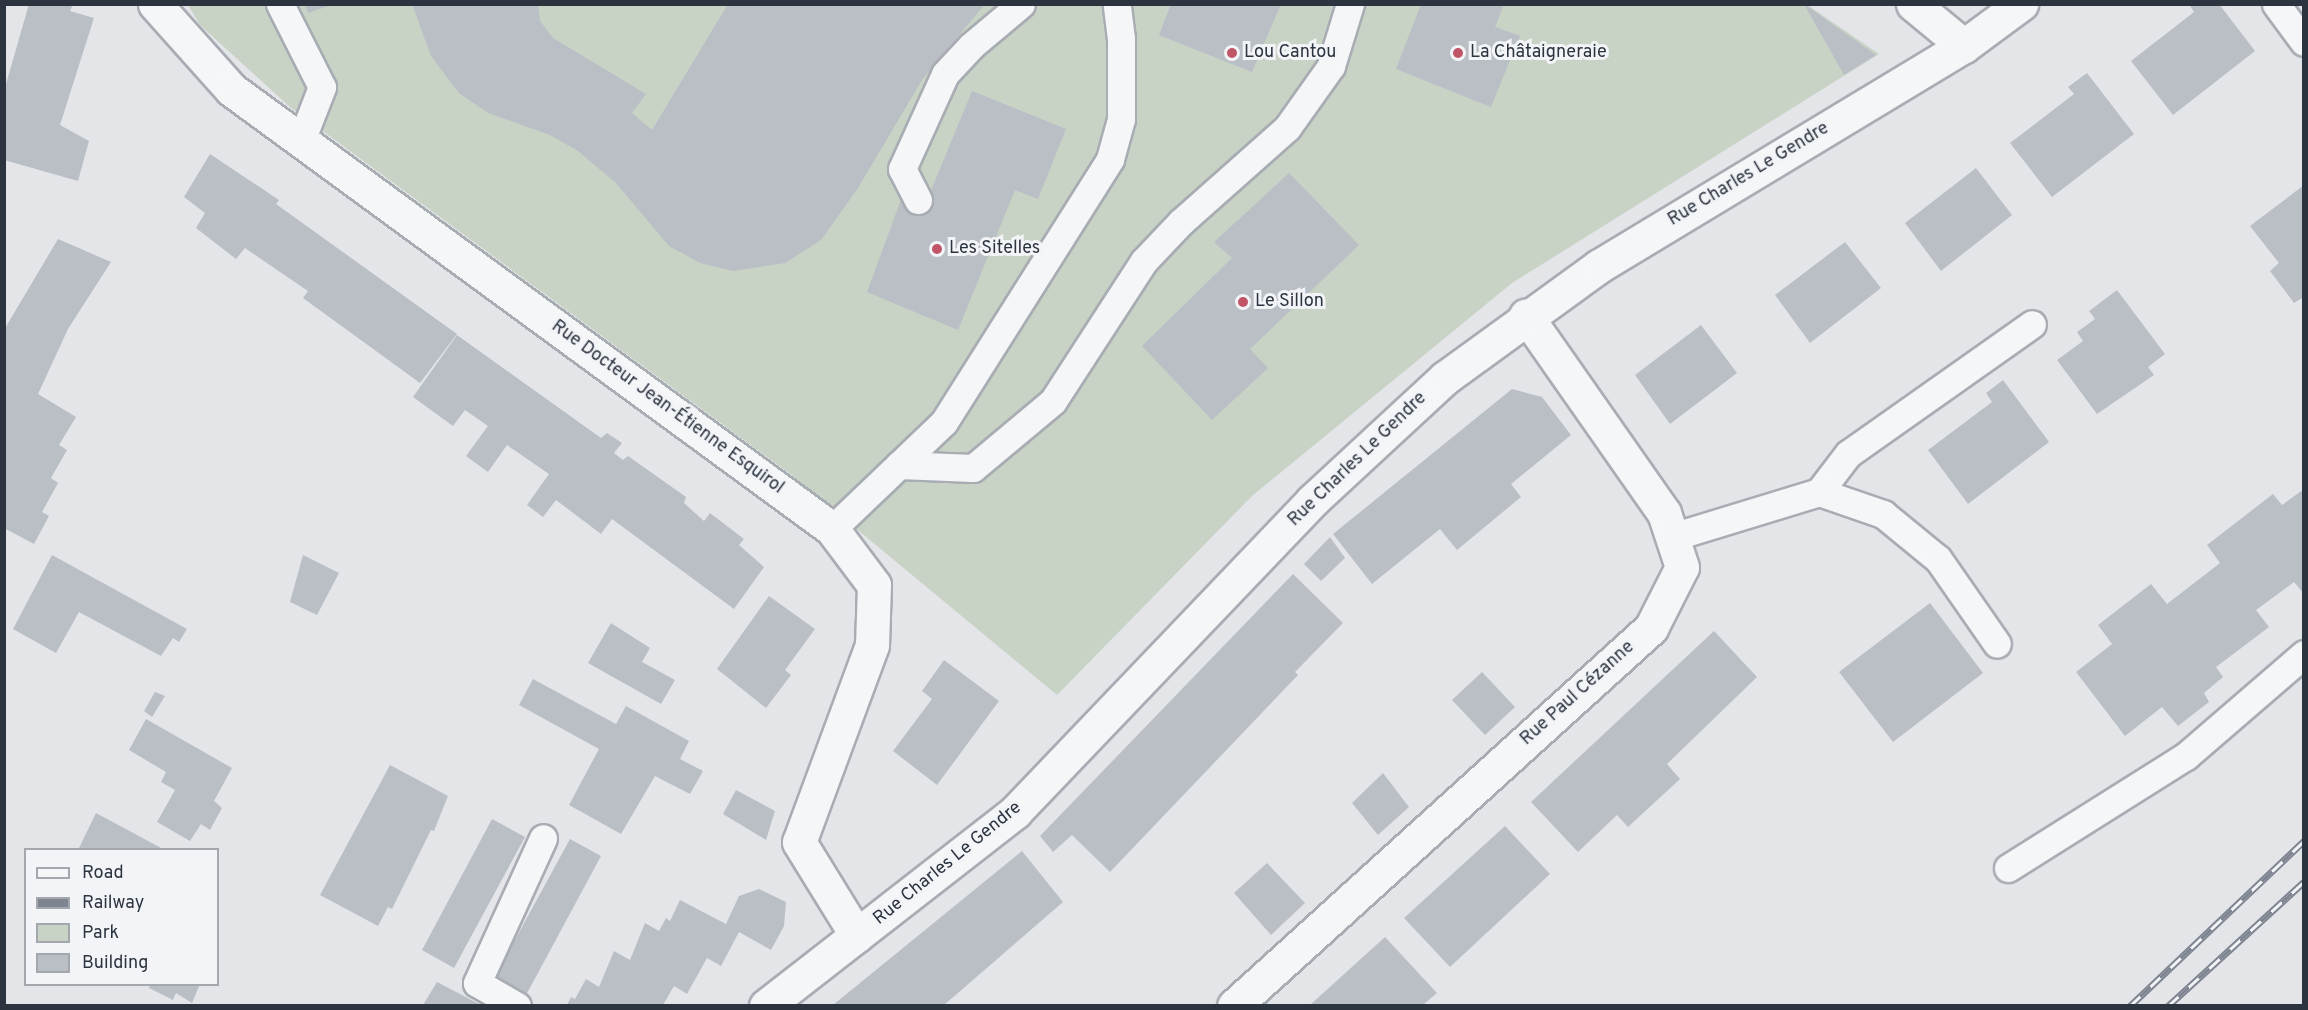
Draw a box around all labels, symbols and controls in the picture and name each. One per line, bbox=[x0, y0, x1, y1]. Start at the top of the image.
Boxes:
place label: Lou Cantou bbox=[1244, 42, 1336, 64]
place label: La Châtaigneraie bbox=[1470, 42, 1607, 64]
marker: Lou Cantou bbox=[1225, 46, 1239, 60]
marker: La Châtaigneraie bbox=[1451, 46, 1465, 60]
street label: Rue Charles Le Gendre bbox=[1665, 118, 1833, 232]
place label: Les Sitelles bbox=[949, 238, 1040, 260]
marker: Les Sitelles bbox=[930, 242, 944, 256]
place label: Le Sillon bbox=[1255, 291, 1324, 313]
marker: Le Sillon bbox=[1236, 295, 1250, 309]
street label: Rue Docteur Jean-Étienne Esquirol bbox=[547, 316, 787, 500]
street label: Rue Charles Le Gendre bbox=[1284, 388, 1432, 532]
street label: Rue Paul Cézanne bbox=[1517, 637, 1639, 751]
street label: Rue Charles Le Gendre bbox=[870, 798, 1026, 930]
legend bbox=[24, 848, 219, 986]
text: Road bbox=[82, 862, 124, 885]
text: Railway bbox=[82, 892, 144, 915]
text: Park bbox=[82, 922, 119, 945]
text: Building bbox=[82, 952, 148, 975]

